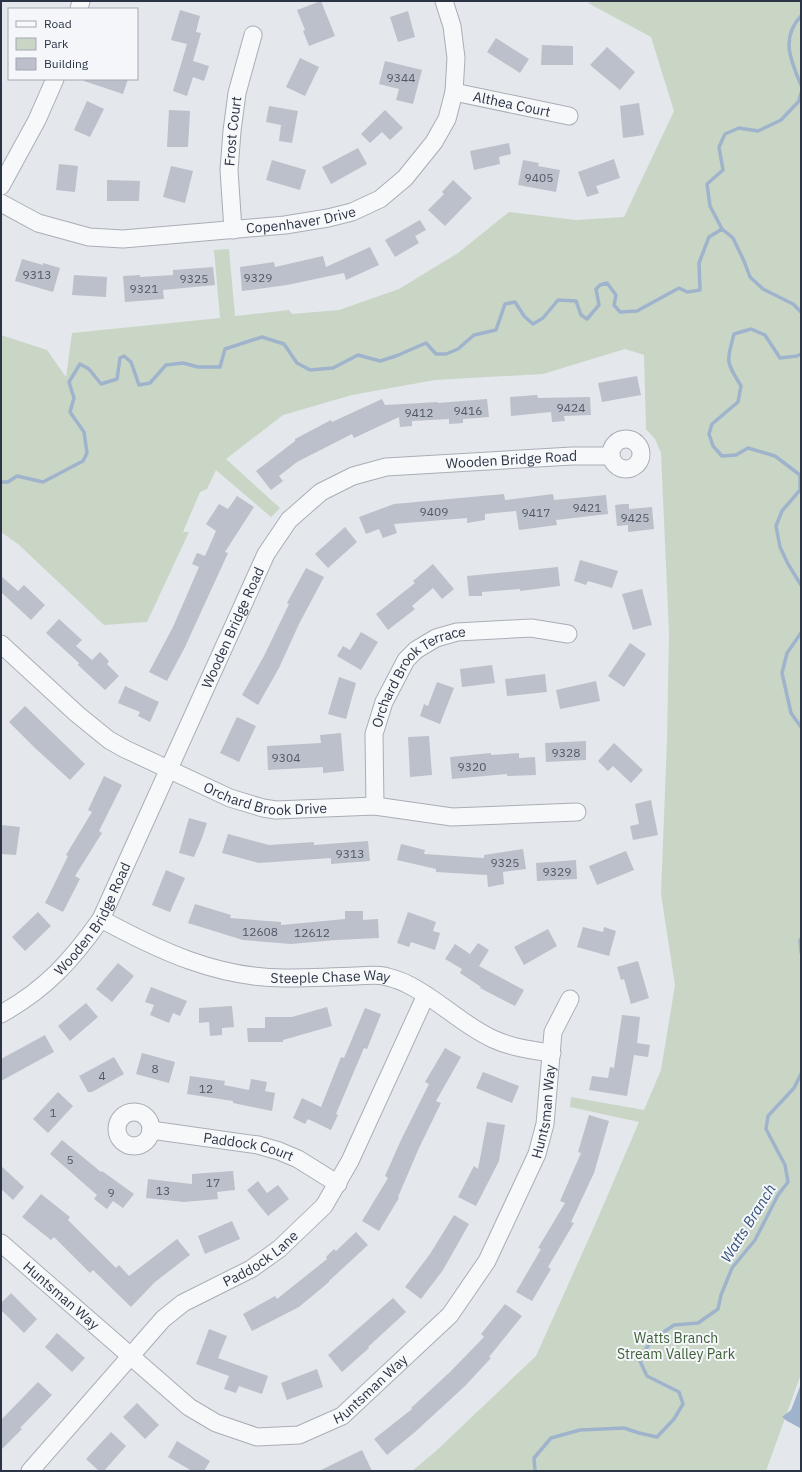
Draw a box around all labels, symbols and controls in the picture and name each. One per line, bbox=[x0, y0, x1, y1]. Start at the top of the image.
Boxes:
legend bbox=[8, 8, 138, 80]
text: Road bbox=[44, 16, 72, 31]
text: Park bbox=[44, 36, 69, 51]
text: Building bbox=[44, 56, 89, 71]
house number: 9344 bbox=[387, 70, 415, 85]
street label: Althea Court bbox=[471, 87, 552, 121]
street label: Frost Court bbox=[220, 95, 245, 167]
house number: 9405 bbox=[525, 170, 553, 185]
street label: Copenhaver Drive bbox=[245, 202, 358, 237]
house number: 9313 bbox=[23, 267, 51, 282]
house number: 9329 bbox=[244, 270, 272, 285]
house number: 9325 bbox=[180, 271, 208, 286]
house number: 9321 bbox=[130, 281, 158, 296]
house number: 9424 bbox=[557, 400, 585, 415]
house number: 9416 bbox=[454, 403, 482, 418]
house number: 9412 bbox=[405, 405, 433, 420]
street label: Wooden Bridge Road bbox=[445, 447, 577, 472]
house number: 9421 bbox=[573, 500, 601, 515]
house number: 9409 bbox=[420, 504, 448, 519]
house number: 9417 bbox=[522, 505, 550, 520]
house number: 9425 bbox=[621, 510, 649, 525]
street label: Wooden Bridge Road bbox=[197, 564, 268, 691]
street label: Orchard Brook Terrace bbox=[368, 623, 466, 730]
house number: 9328 bbox=[552, 745, 580, 760]
house number: 9304 bbox=[272, 750, 300, 765]
house number: 9320 bbox=[458, 759, 486, 774]
street label: Orchard Brook Drive bbox=[201, 778, 328, 819]
house number: 9313 bbox=[336, 846, 364, 861]
house number: 9325 bbox=[491, 855, 519, 870]
street label: Wooden Bridge Road bbox=[50, 859, 135, 979]
house number: 9329 bbox=[543, 864, 571, 879]
house number: 12608 bbox=[242, 924, 278, 939]
house number: 12612 bbox=[294, 925, 330, 940]
street label: Steeple Chase Way bbox=[270, 966, 393, 987]
house number: 8 bbox=[151, 1061, 159, 1076]
street label: Huntsman Way bbox=[527, 1064, 559, 1161]
house number: 4 bbox=[98, 1068, 106, 1083]
house number: 12 bbox=[199, 1081, 213, 1096]
house number: 1 bbox=[49, 1105, 57, 1120]
street label: Paddock Court bbox=[202, 1128, 297, 1165]
house number: 5 bbox=[66, 1152, 74, 1167]
house number: 17 bbox=[206, 1175, 220, 1190]
water label: Watts Branch bbox=[716, 1180, 780, 1266]
house number: 13 bbox=[156, 1183, 170, 1198]
house number: 9 bbox=[107, 1185, 115, 1200]
street label: Paddock Lane bbox=[220, 1226, 302, 1291]
street label: Huntsman Way bbox=[19, 1257, 103, 1334]
park label: Watts Branch Stream Valley Park bbox=[617, 1329, 736, 1363]
street label: Huntsman Way bbox=[330, 1350, 411, 1428]

